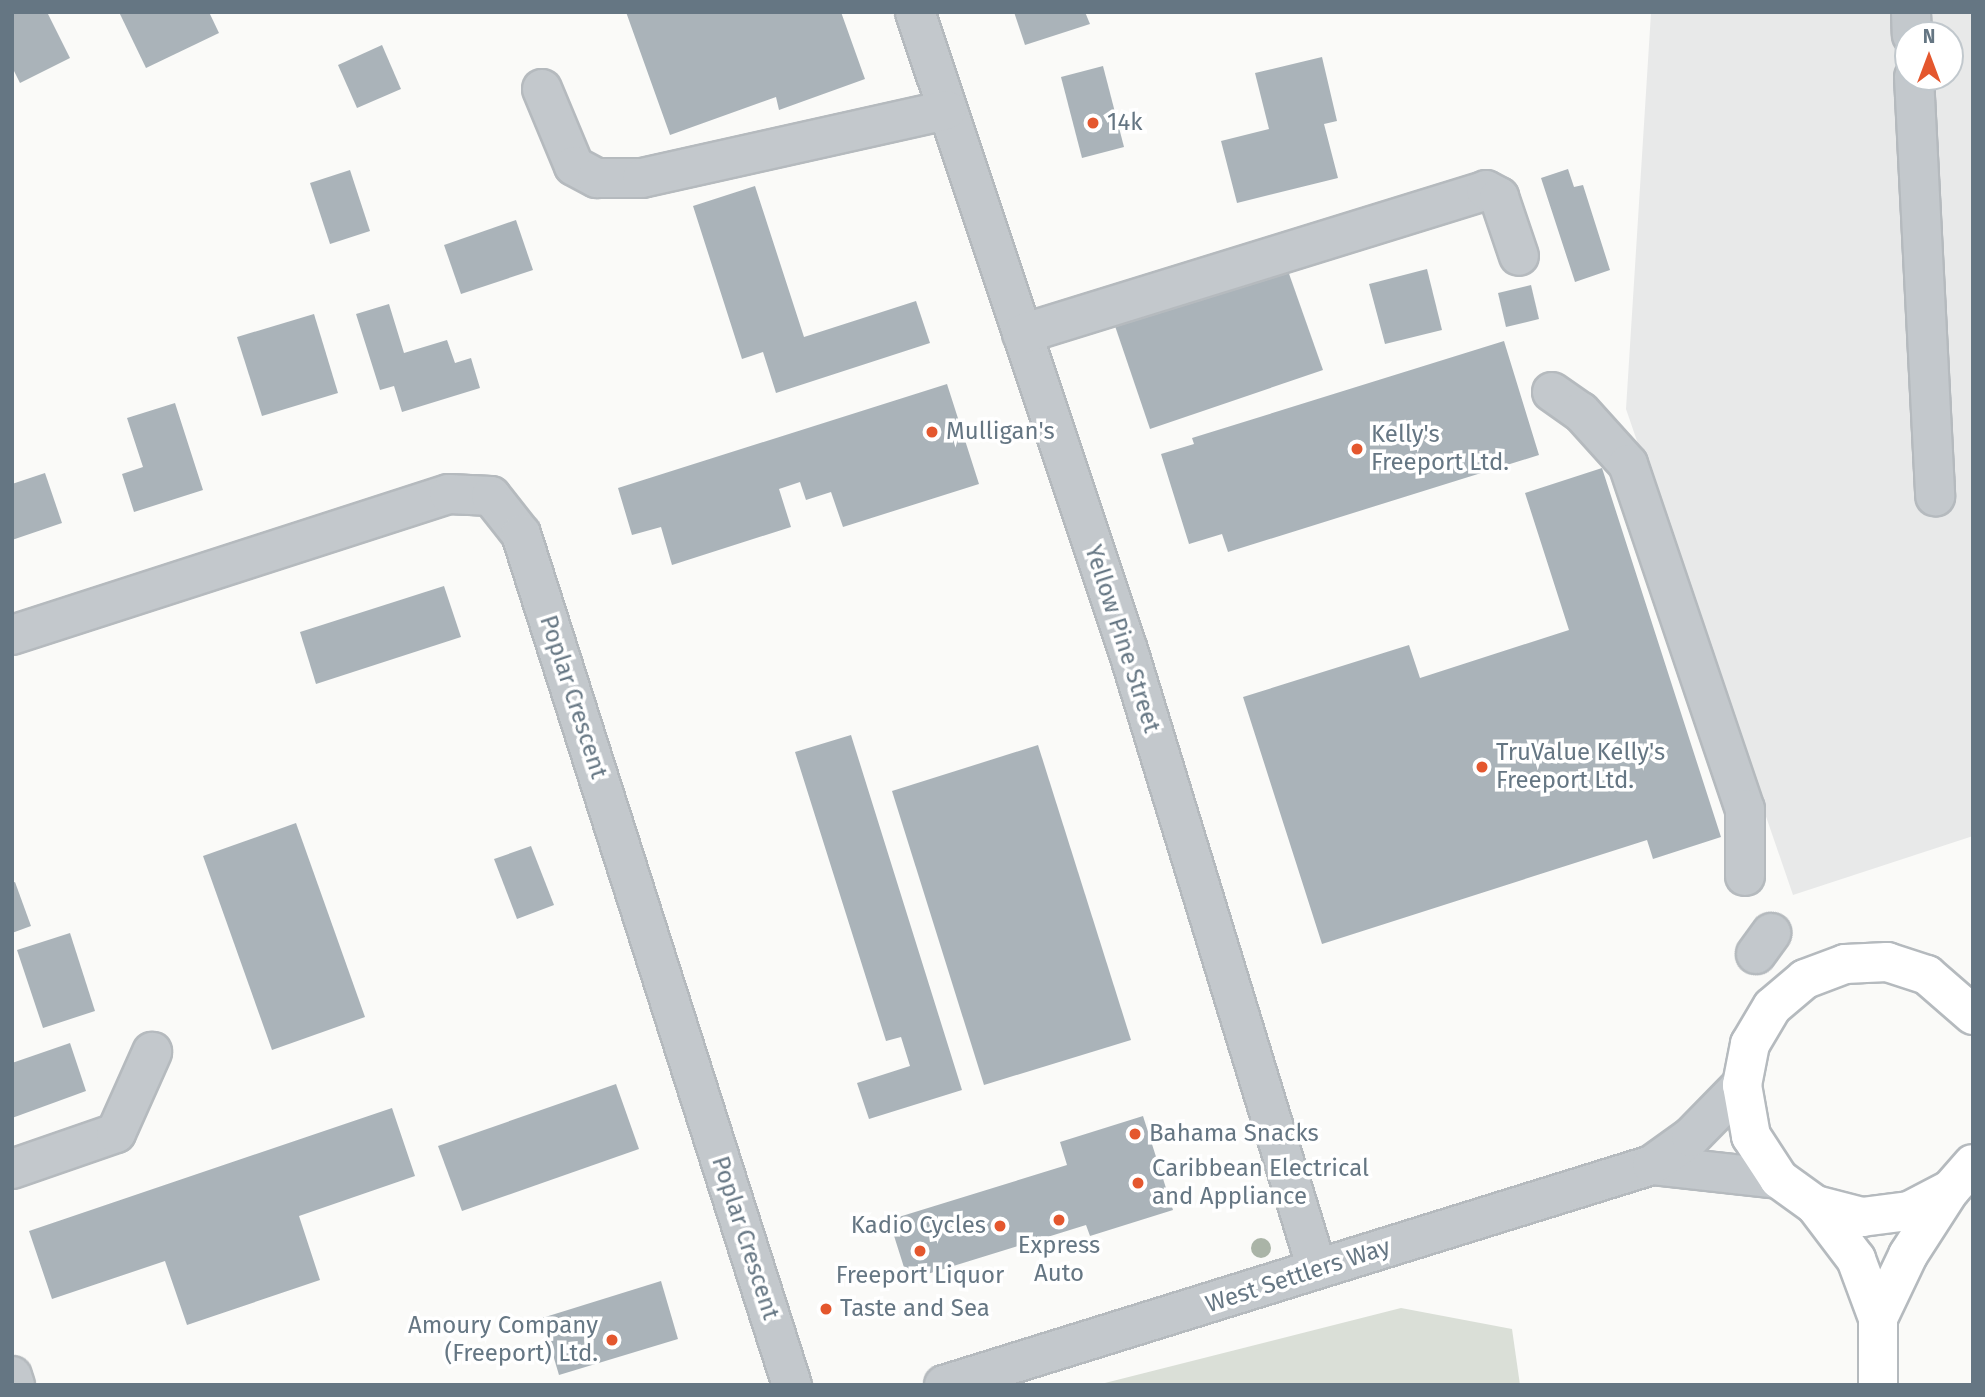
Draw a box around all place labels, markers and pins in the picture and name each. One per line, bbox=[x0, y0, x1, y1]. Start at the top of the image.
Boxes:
place label: 14k bbox=[1107, 109, 1142, 137]
marker: 14k bbox=[1085, 115, 1101, 131]
place label: Mulligan's bbox=[946, 418, 1055, 446]
place label: Kelly's Freeport Ltd. bbox=[1371, 421, 1509, 477]
marker: Mulligan's bbox=[924, 424, 940, 440]
marker: Kelly's Freeport Ltd. bbox=[1349, 441, 1365, 457]
place label: TruValue Kelly's Freeport Ltd. bbox=[1496, 739, 1665, 795]
marker: TruValue Kelly's Freeport Ltd. bbox=[1474, 759, 1490, 775]
place label: Bahama Snacks bbox=[1149, 1120, 1319, 1148]
marker: Bahama Snacks bbox=[1127, 1126, 1143, 1142]
place label: Caribbean Electrical and Appliance bbox=[1152, 1155, 1369, 1211]
marker: Caribbean Electrical and Appliance bbox=[1130, 1175, 1146, 1191]
place label: Kadio Cycles bbox=[851, 1212, 986, 1240]
marker: Express Auto bbox=[1051, 1212, 1067, 1228]
marker: Kadio Cycles bbox=[992, 1218, 1008, 1234]
place label: Express Auto bbox=[1018, 1232, 1100, 1288]
marker: Freeport Liquor bbox=[912, 1243, 928, 1259]
place label: Freeport Liquor bbox=[836, 1262, 1004, 1290]
place label: Taste and Sea bbox=[840, 1295, 990, 1323]
marker: Taste and Sea bbox=[818, 1301, 834, 1317]
place label: Amoury Company (Freeport) Ltd. bbox=[408, 1312, 598, 1368]
marker: Amoury Company (Freeport) Ltd. bbox=[604, 1332, 620, 1348]

